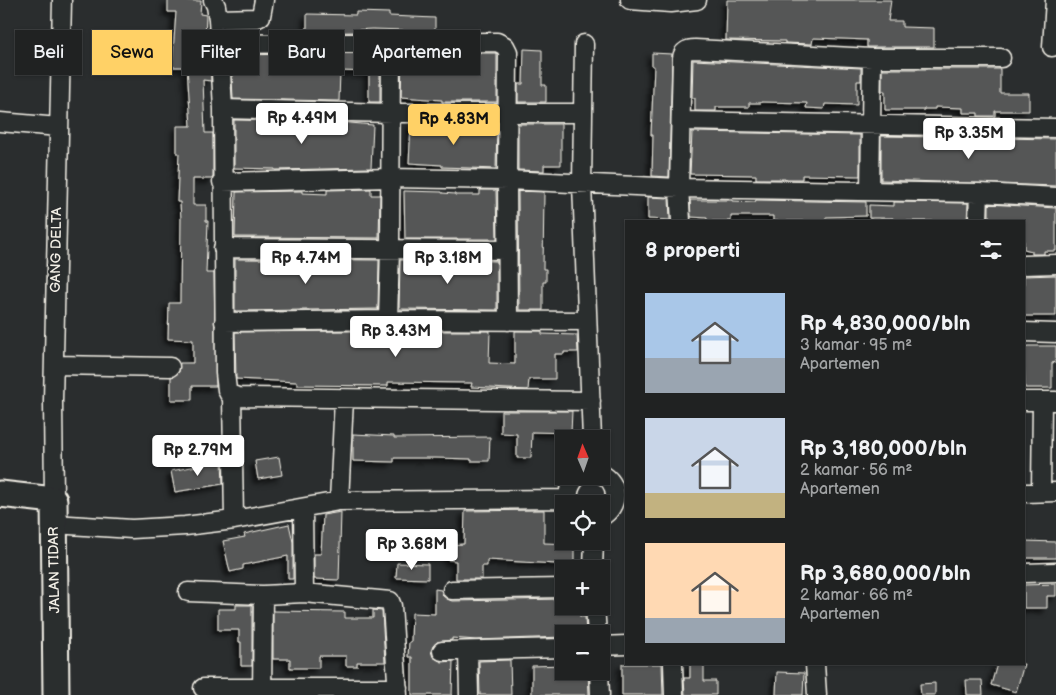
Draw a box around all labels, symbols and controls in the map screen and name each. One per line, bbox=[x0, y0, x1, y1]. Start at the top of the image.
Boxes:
chip: Beli bbox=[15, 30, 82, 75]
chip: Sewa bbox=[92, 30, 172, 75]
chip: Filter bbox=[182, 30, 259, 75]
chip: Baru bbox=[269, 30, 344, 75]
chip: Apartemen bbox=[354, 30, 480, 75]
pin: Rp 4.49M bbox=[250, 102, 354, 145]
pin: Rp 4.83M bbox=[402, 104, 506, 146]
text: Rp 4.49M bbox=[267, 109, 337, 128]
text: Rp 4.83M bbox=[419, 110, 489, 129]
pin: Rp 3.35M bbox=[917, 118, 1021, 160]
text: Rp 3.35M bbox=[934, 124, 1004, 143]
street label: GANG DELTA bbox=[47, 207, 65, 293]
icon: filters bbox=[977, 236, 1005, 264]
text: 8 properti bbox=[645, 238, 740, 263]
pin: Rp 4.74M bbox=[254, 242, 358, 285]
pin: Rp 3.18M bbox=[396, 242, 500, 285]
text: Rp 4.74M bbox=[271, 249, 341, 268]
text: Rp 3.18M bbox=[414, 249, 482, 268]
text: Rp 4,830,000/bln bbox=[800, 311, 970, 336]
icon: home bbox=[685, 313, 745, 373]
pin: Rp 3.43M bbox=[344, 316, 448, 358]
text: Rp 3.43M bbox=[361, 322, 431, 341]
text: 3 kamar · 95 m² bbox=[800, 336, 912, 355]
text: Apartemen bbox=[800, 355, 880, 374]
north arrow bbox=[555, 430, 610, 485]
map controls bbox=[555, 430, 610, 680]
pin: Rp 2.79M bbox=[146, 434, 250, 477]
text: Rp 3,180,000/bln bbox=[800, 436, 967, 461]
icon: home bbox=[685, 438, 745, 498]
text: Rp 2.79M bbox=[163, 441, 233, 460]
text: 2 kamar · 56 m² bbox=[800, 461, 912, 480]
text: Apartemen bbox=[800, 480, 880, 499]
button: locate bbox=[555, 495, 610, 550]
street label: JALAN TIDAR bbox=[45, 526, 63, 614]
pin: Rp 3.68M bbox=[360, 528, 464, 571]
text: Rp 3.68M bbox=[377, 535, 447, 554]
button: + bbox=[555, 560, 610, 615]
text: Rp 3,680,000/bln bbox=[800, 561, 971, 586]
icon: home bbox=[685, 563, 745, 623]
text: 2 kamar · 66 m² bbox=[800, 586, 913, 605]
text: Apartemen bbox=[800, 605, 880, 624]
button: − bbox=[555, 625, 610, 680]

